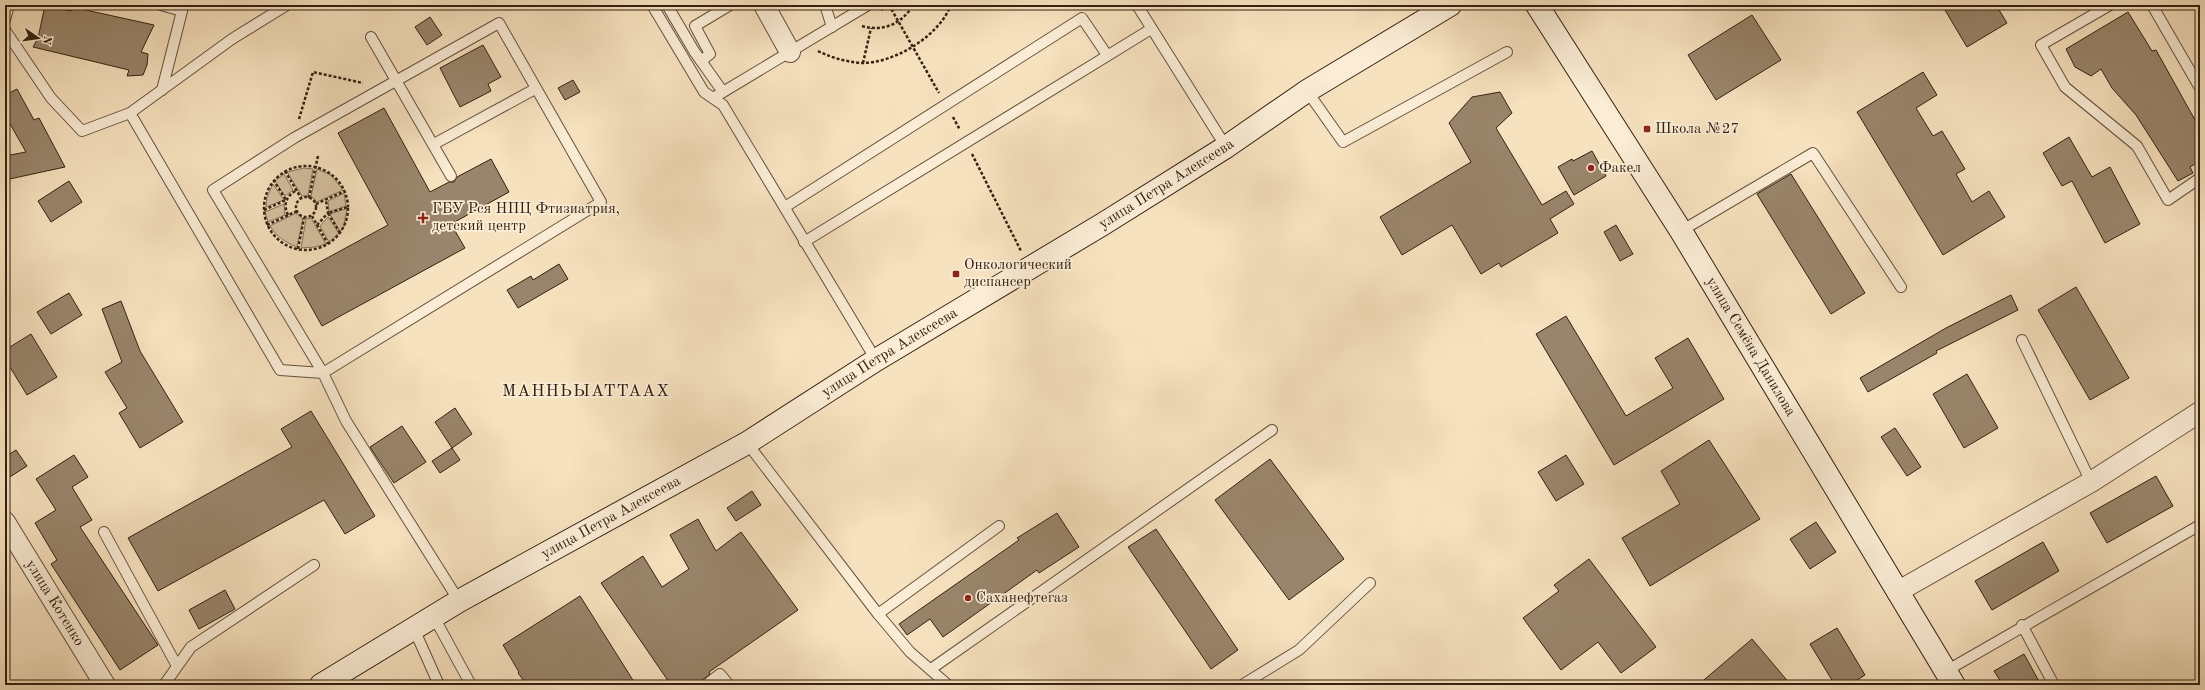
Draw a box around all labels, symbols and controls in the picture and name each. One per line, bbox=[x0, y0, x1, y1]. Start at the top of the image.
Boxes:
north arrow bbox=[18, 18, 58, 58]
text: N bbox=[40, 35, 53, 46]
place label: Школа №27 bbox=[1655, 122, 1739, 137]
marker: Школа №27 bbox=[1642, 124, 1652, 134]
street label: улица Петра Алексеева bbox=[1096, 136, 1237, 232]
place label: Факел bbox=[1599, 161, 1641, 176]
marker: Факел bbox=[1586, 163, 1596, 173]
place label: ГБУ Рся НПЦ Фтизиатрия, детский центр bbox=[432, 202, 620, 234]
marker: ГБУ Рся НПЦ Фтизиатрия, детский центр bbox=[417, 212, 429, 224]
place label: Онкологический диспансер bbox=[964, 258, 1072, 290]
marker: Онкологический диспансер bbox=[951, 269, 961, 279]
street label: улица Семёна Данилова bbox=[1703, 275, 1798, 419]
street label: улица Петра Алексеева bbox=[819, 305, 961, 400]
district label: МАННЬЫАТТААХ bbox=[502, 383, 670, 400]
street label: улица Петра Алексеева bbox=[539, 473, 684, 562]
street label: улица Котенко bbox=[23, 557, 87, 649]
place label: Саханефтегаз bbox=[976, 591, 1068, 606]
marker: Саханефтегаз bbox=[963, 593, 973, 603]

